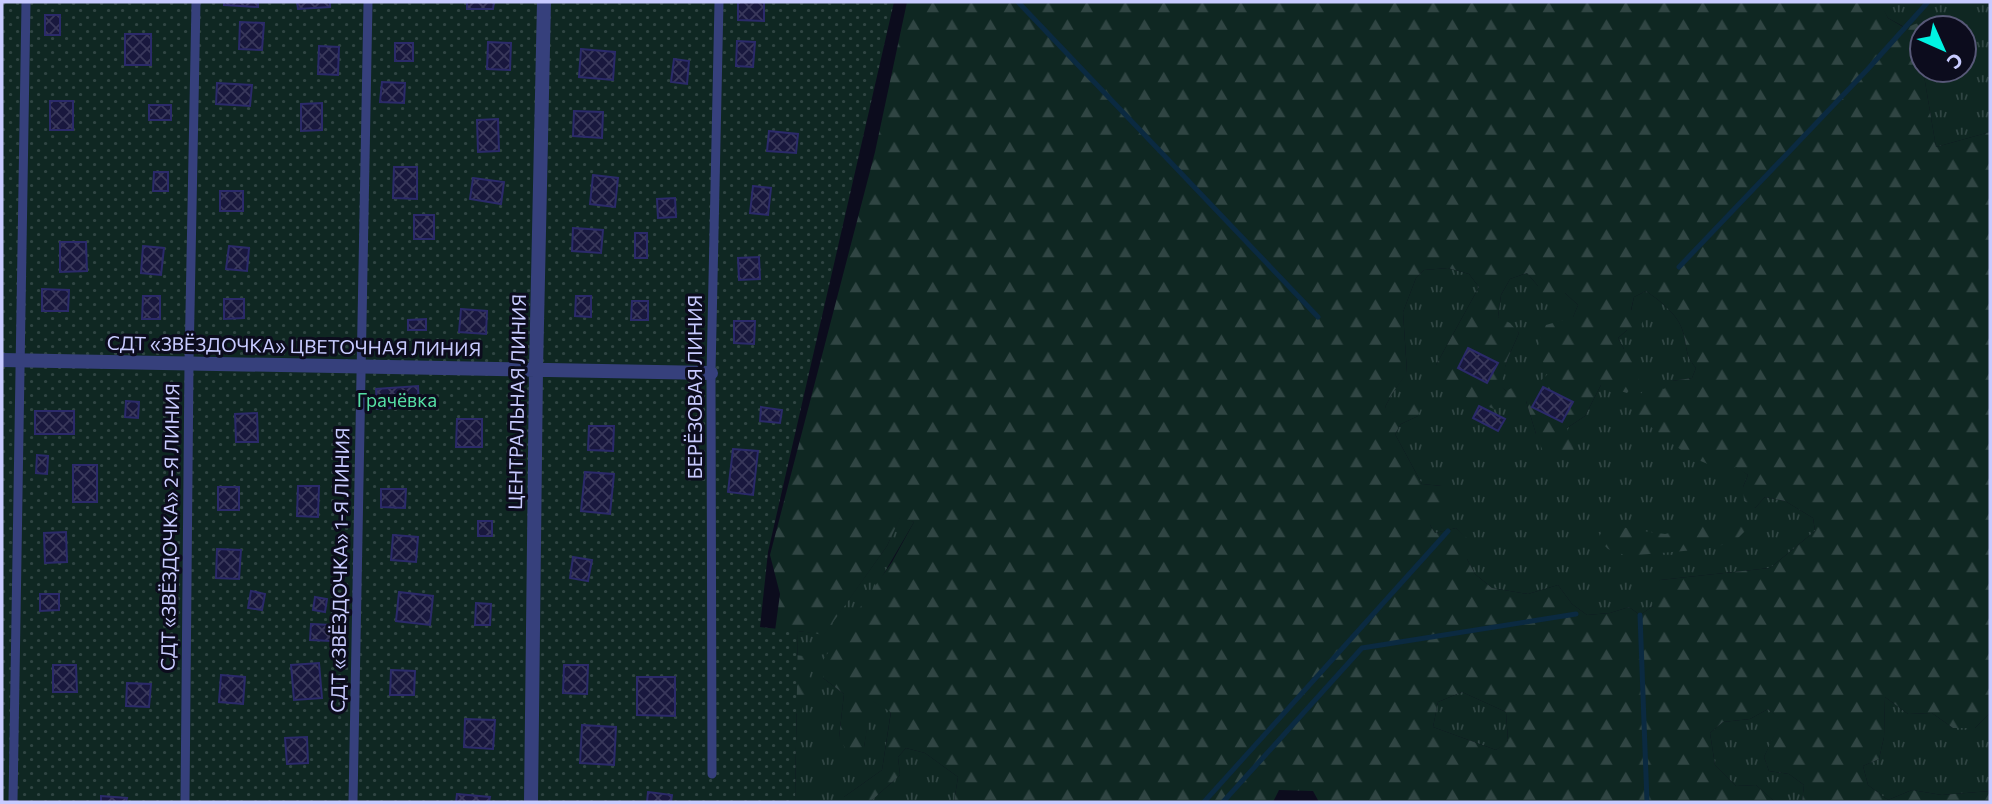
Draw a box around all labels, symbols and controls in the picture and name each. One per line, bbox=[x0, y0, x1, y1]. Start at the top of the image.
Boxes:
north arrow bbox=[1908, 14, 1978, 84]
text: С bbox=[1943, 49, 1968, 74]
street label: ЦЕНТРАЛЬНАЯ ЛИНИЯ bbox=[503, 294, 530, 510]
street label: БЕРЁЗОВАЯ ЛИНИЯ bbox=[683, 295, 706, 479]
street label: СДТ «ЗВЁЗДОЧКА» ЦВЕТОЧНАЯ ЛИНИЯ bbox=[107, 331, 481, 360]
street label: СДТ «ЗВЁЗДОЧКА» 2-Я ЛИНИЯ bbox=[155, 383, 184, 671]
park label: Грачёвка bbox=[357, 388, 437, 411]
street label: СДТ «ЗВЁЗДОЧКА» 1-Я ЛИНИЯ bbox=[326, 427, 353, 713]

